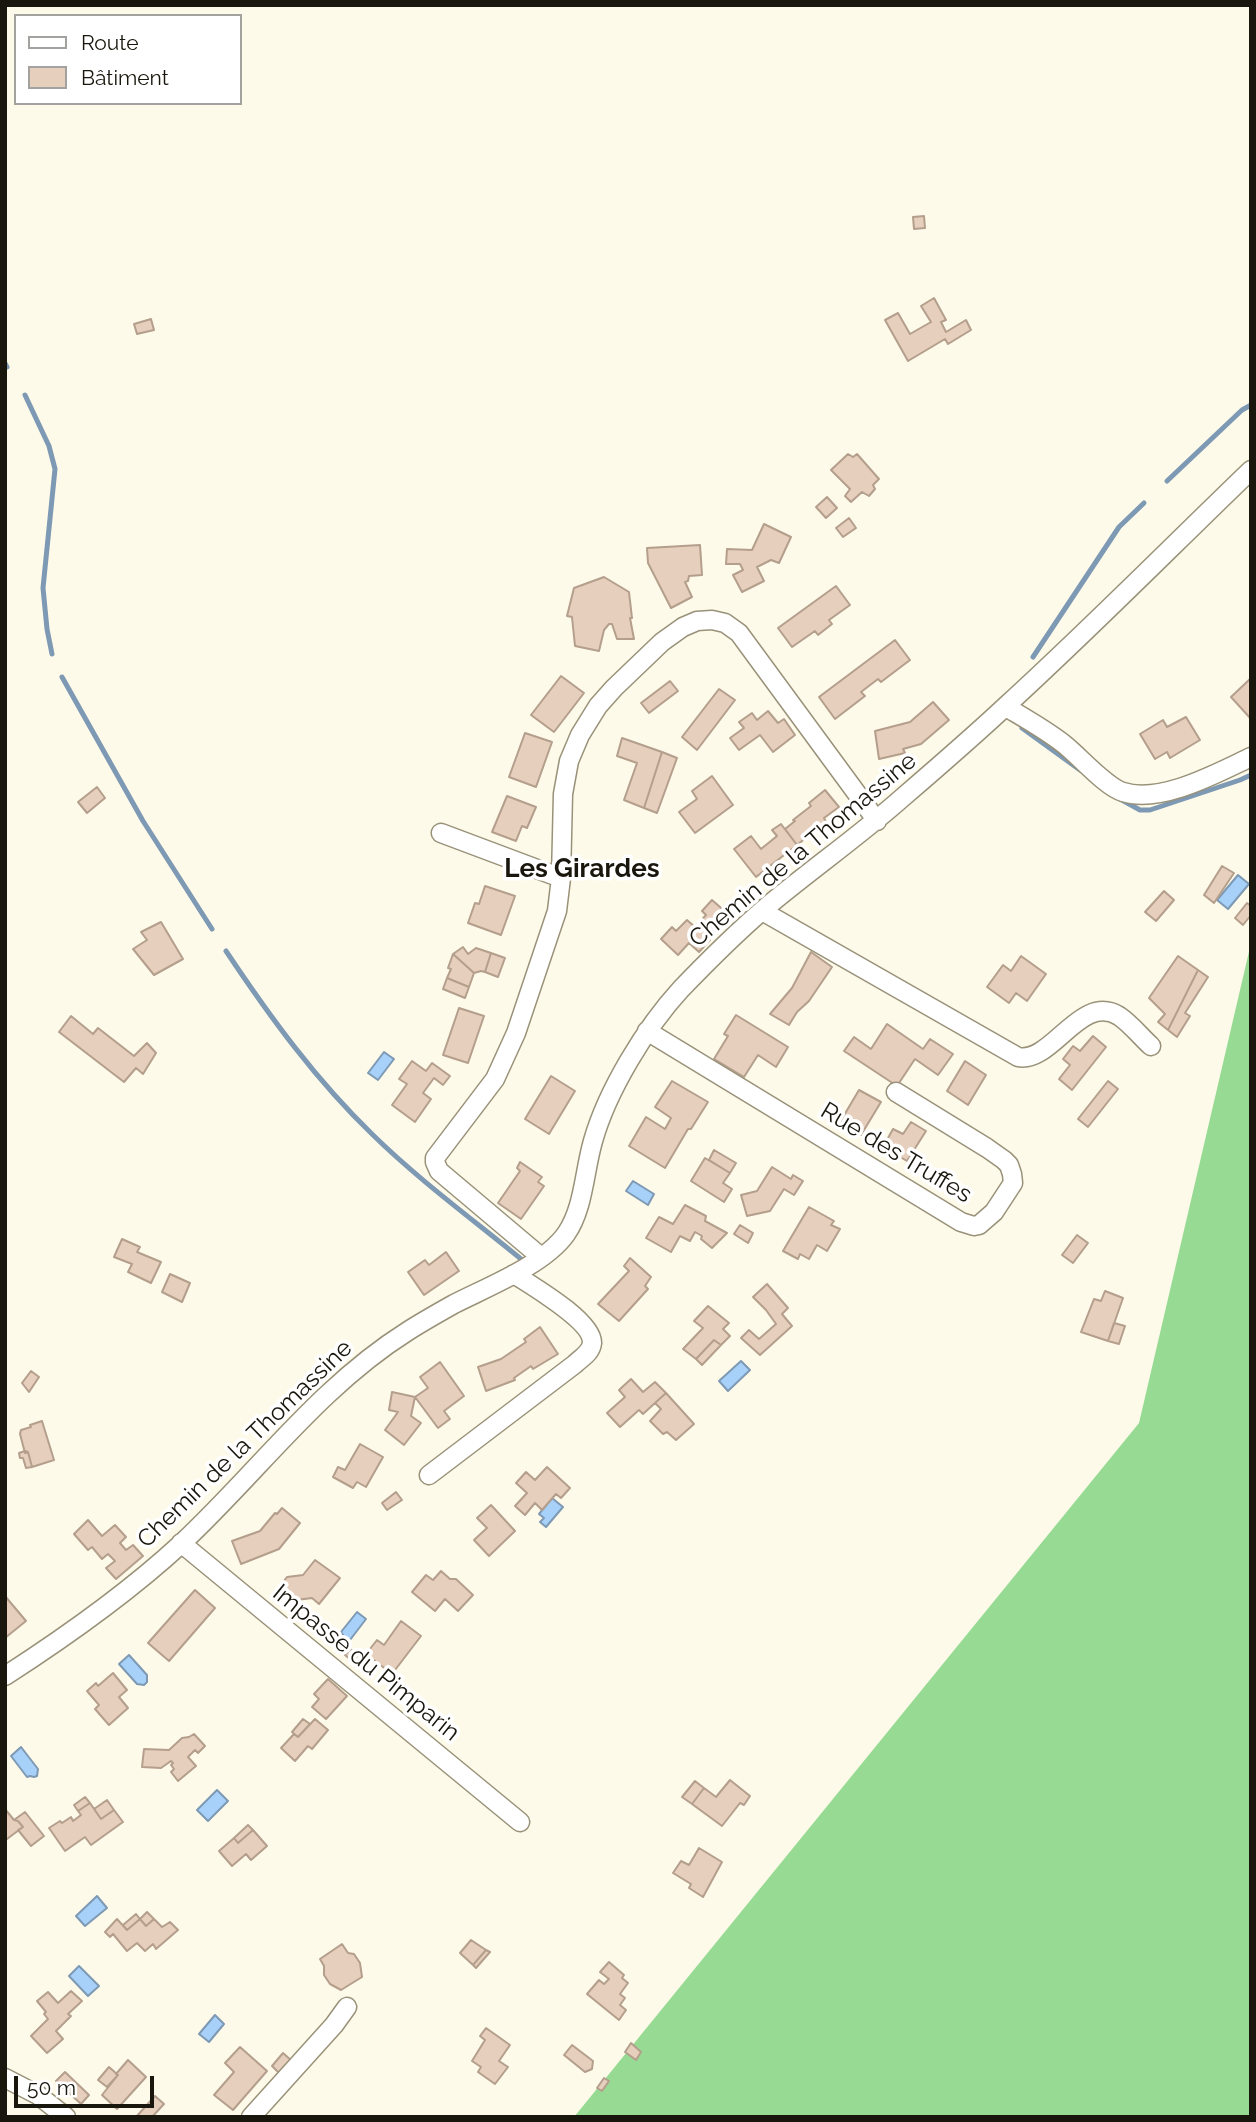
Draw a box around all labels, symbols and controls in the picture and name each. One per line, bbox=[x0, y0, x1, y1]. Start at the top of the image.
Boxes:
legend bbox=[14, 14, 242, 105]
text: Route bbox=[81, 30, 139, 55]
text: Bâtiment bbox=[81, 65, 169, 90]
street label: Chemin de la Thomassine bbox=[684, 747, 922, 953]
district label: Les Girardes bbox=[504, 853, 660, 885]
street label: Rue des Truffes bbox=[815, 1097, 977, 1209]
street label: Chemin de la Thomassine bbox=[132, 1334, 358, 1554]
street label: Impasse du Pimparin bbox=[267, 1579, 465, 1747]
scale bar bbox=[18, 2062, 158, 2106]
text: 50 m bbox=[27, 2075, 76, 2100]

